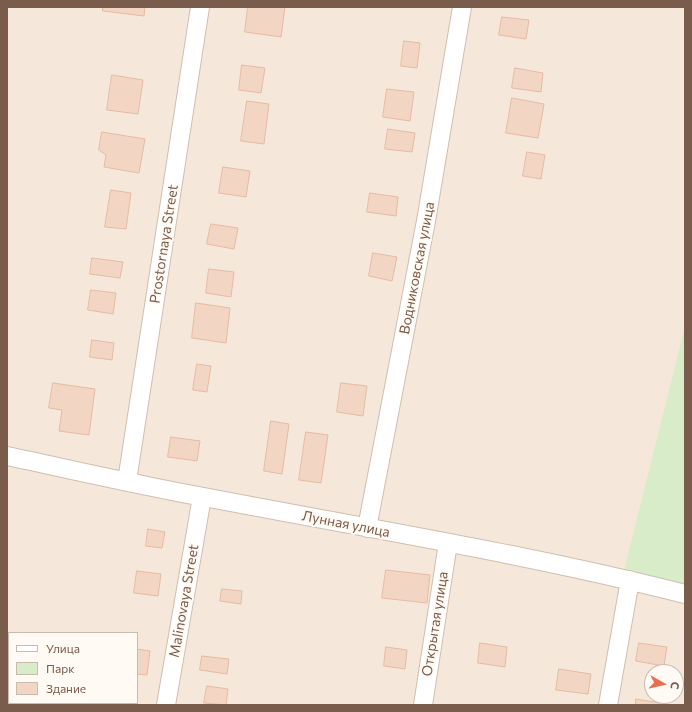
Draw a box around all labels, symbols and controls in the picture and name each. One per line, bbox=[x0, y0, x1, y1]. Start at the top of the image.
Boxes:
street label: Prostornaya Street bbox=[146, 183, 182, 305]
street label: Водниковская улица bbox=[396, 200, 438, 336]
street label: Лунная улица bbox=[301, 507, 391, 541]
street label: Malinovaya Street bbox=[166, 543, 202, 659]
street label: Открытая улица bbox=[418, 570, 452, 678]
legend bbox=[8, 632, 138, 704]
text: Улица bbox=[46, 641, 80, 655]
text: Парк bbox=[46, 661, 75, 675]
north arrow bbox=[644, 664, 684, 704]
text: Здание bbox=[46, 681, 86, 695]
text: С bbox=[668, 681, 682, 690]

